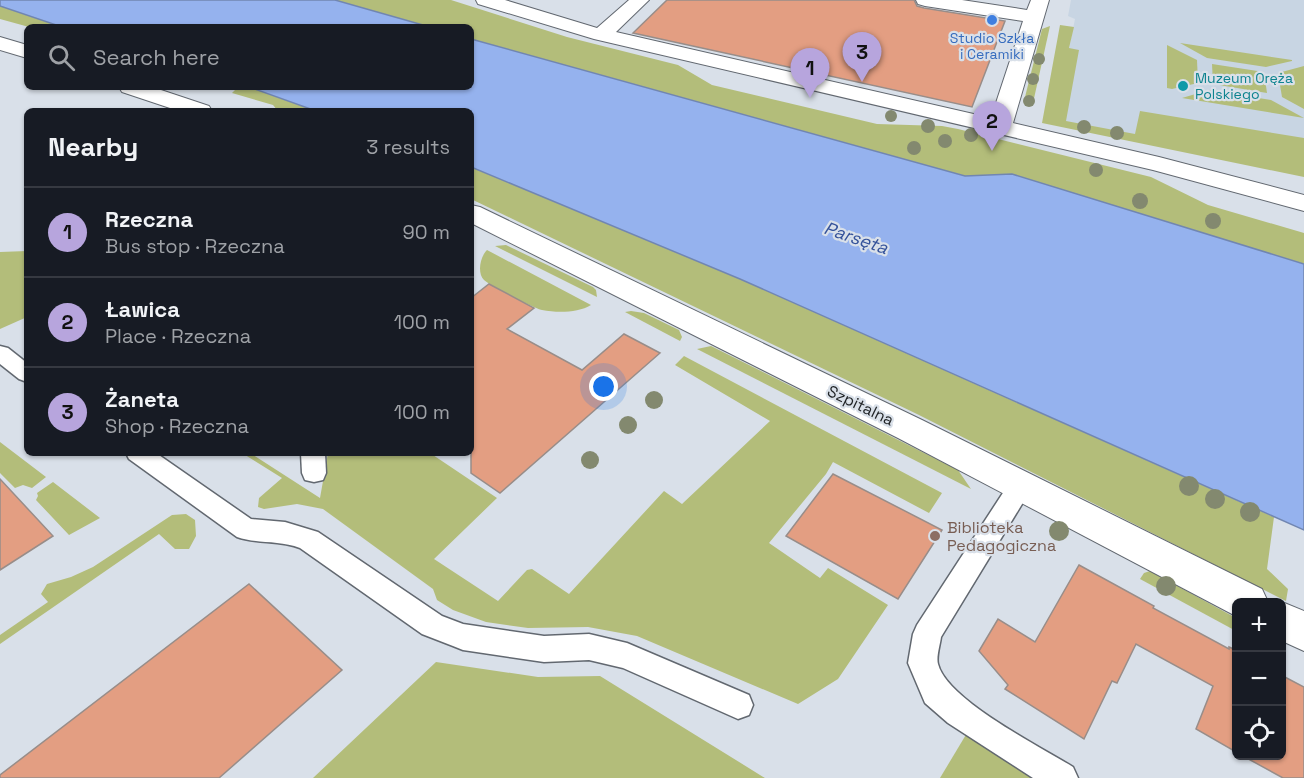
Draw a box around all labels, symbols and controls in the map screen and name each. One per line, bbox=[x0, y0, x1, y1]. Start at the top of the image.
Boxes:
marker: Studio Szkła i Ceramiki bbox=[985, 13, 999, 27]
search box bbox=[24, 24, 474, 90]
place label: Studio Szkła i Ceramiki bbox=[950, 29, 1034, 63]
pin: 3 bbox=[842, 32, 882, 82]
icon: search bbox=[45, 41, 78, 74]
text: Search here bbox=[93, 43, 220, 71]
pin: 1 bbox=[790, 48, 830, 98]
place label: Muzeum Oręża Polskiego bbox=[1195, 69, 1293, 103]
marker: Muzeum Oręża Polskiego bbox=[1176, 79, 1190, 93]
pin: 2 bbox=[972, 102, 1012, 151]
text: Nearby bbox=[48, 130, 138, 164]
text: 3 results bbox=[366, 134, 450, 160]
text: Rzeczna bbox=[105, 205, 193, 233]
water label: Parsęta bbox=[821, 216, 892, 259]
text: 1 bbox=[63, 219, 72, 245]
text: 90 m bbox=[403, 219, 450, 245]
text: Bus stop · Rzeczna bbox=[105, 233, 285, 259]
text: Ławica bbox=[105, 295, 180, 323]
text: 2 bbox=[62, 309, 73, 335]
text: 100 m bbox=[394, 309, 450, 335]
text: Place · Rzeczna bbox=[105, 323, 251, 349]
your location bbox=[589, 372, 618, 401]
street label: Szpitalna bbox=[824, 380, 898, 431]
text: Żaneta bbox=[105, 385, 179, 413]
text: 3 bbox=[61, 399, 74, 425]
text: 100 m bbox=[394, 399, 450, 425]
text: Shop · Rzeczna bbox=[105, 413, 249, 439]
place label: Biblioteka Pedagogiczna bbox=[947, 517, 1056, 556]
marker: Biblioteka Pedagogiczna bbox=[928, 529, 942, 543]
map controls bbox=[1232, 598, 1286, 760]
button: + bbox=[1232, 598, 1286, 652]
button: − bbox=[1232, 652, 1286, 706]
button: locate bbox=[1232, 706, 1286, 760]

